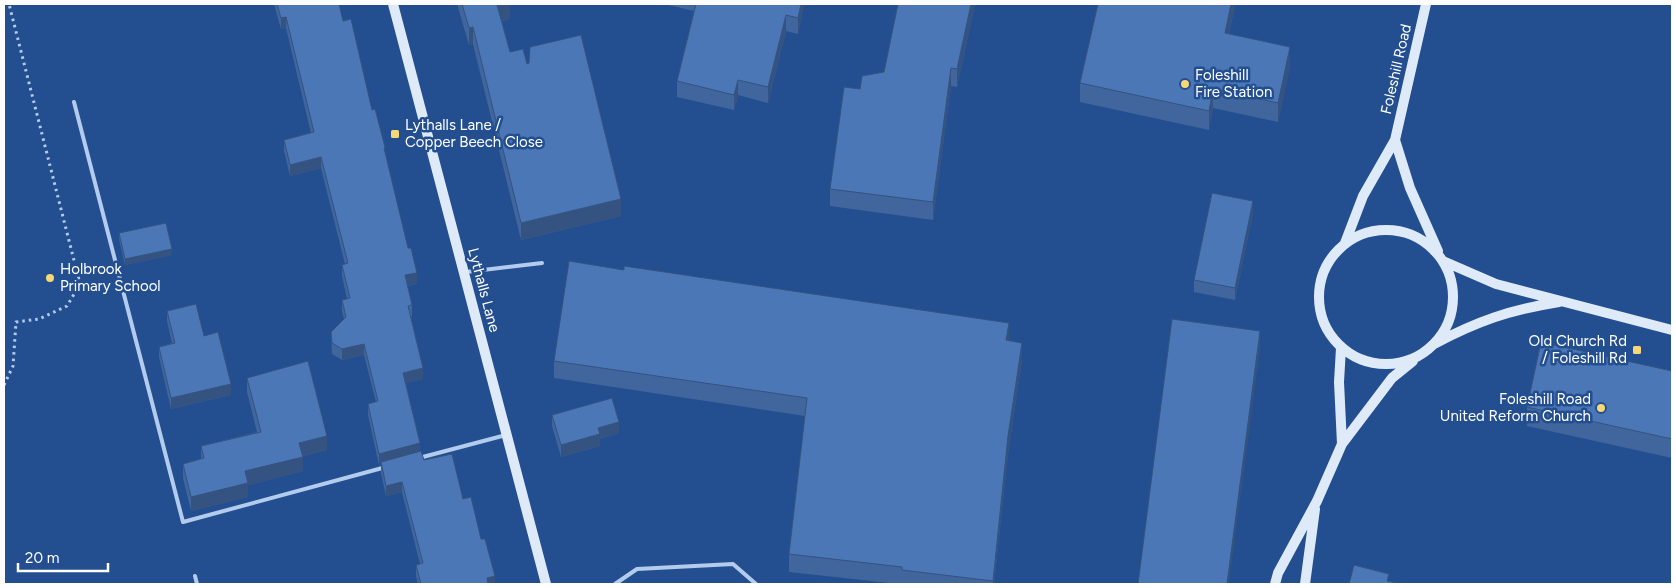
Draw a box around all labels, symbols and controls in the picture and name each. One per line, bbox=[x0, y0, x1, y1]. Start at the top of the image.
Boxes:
street label: Foleshill Road bbox=[1377, 22, 1415, 116]
place label: Foleshill Fire Station bbox=[1195, 66, 1272, 101]
marker: Foleshill Fire Station bbox=[1179, 78, 1191, 90]
place label: Lythalls Lane / Copper Beech Close bbox=[405, 116, 543, 151]
marker: Lythalls Lane / Copper Beech Close bbox=[389, 128, 401, 140]
street label: Lythalls Lane bbox=[464, 246, 504, 334]
place label: Holbrook Primary School bbox=[60, 260, 161, 295]
marker: Holbrook Primary School bbox=[44, 272, 56, 284]
place label: Old Church Rd / Foleshill Rd bbox=[1529, 332, 1627, 367]
marker: Old Church Rd / Foleshill Rd bbox=[1631, 344, 1643, 356]
place label: Foleshill Road United Reform Church bbox=[1440, 390, 1591, 425]
marker: Foleshill Road United Reform Church bbox=[1595, 402, 1607, 414]
scale bar bbox=[18, 540, 108, 572]
text: 20 m bbox=[25, 549, 59, 567]

